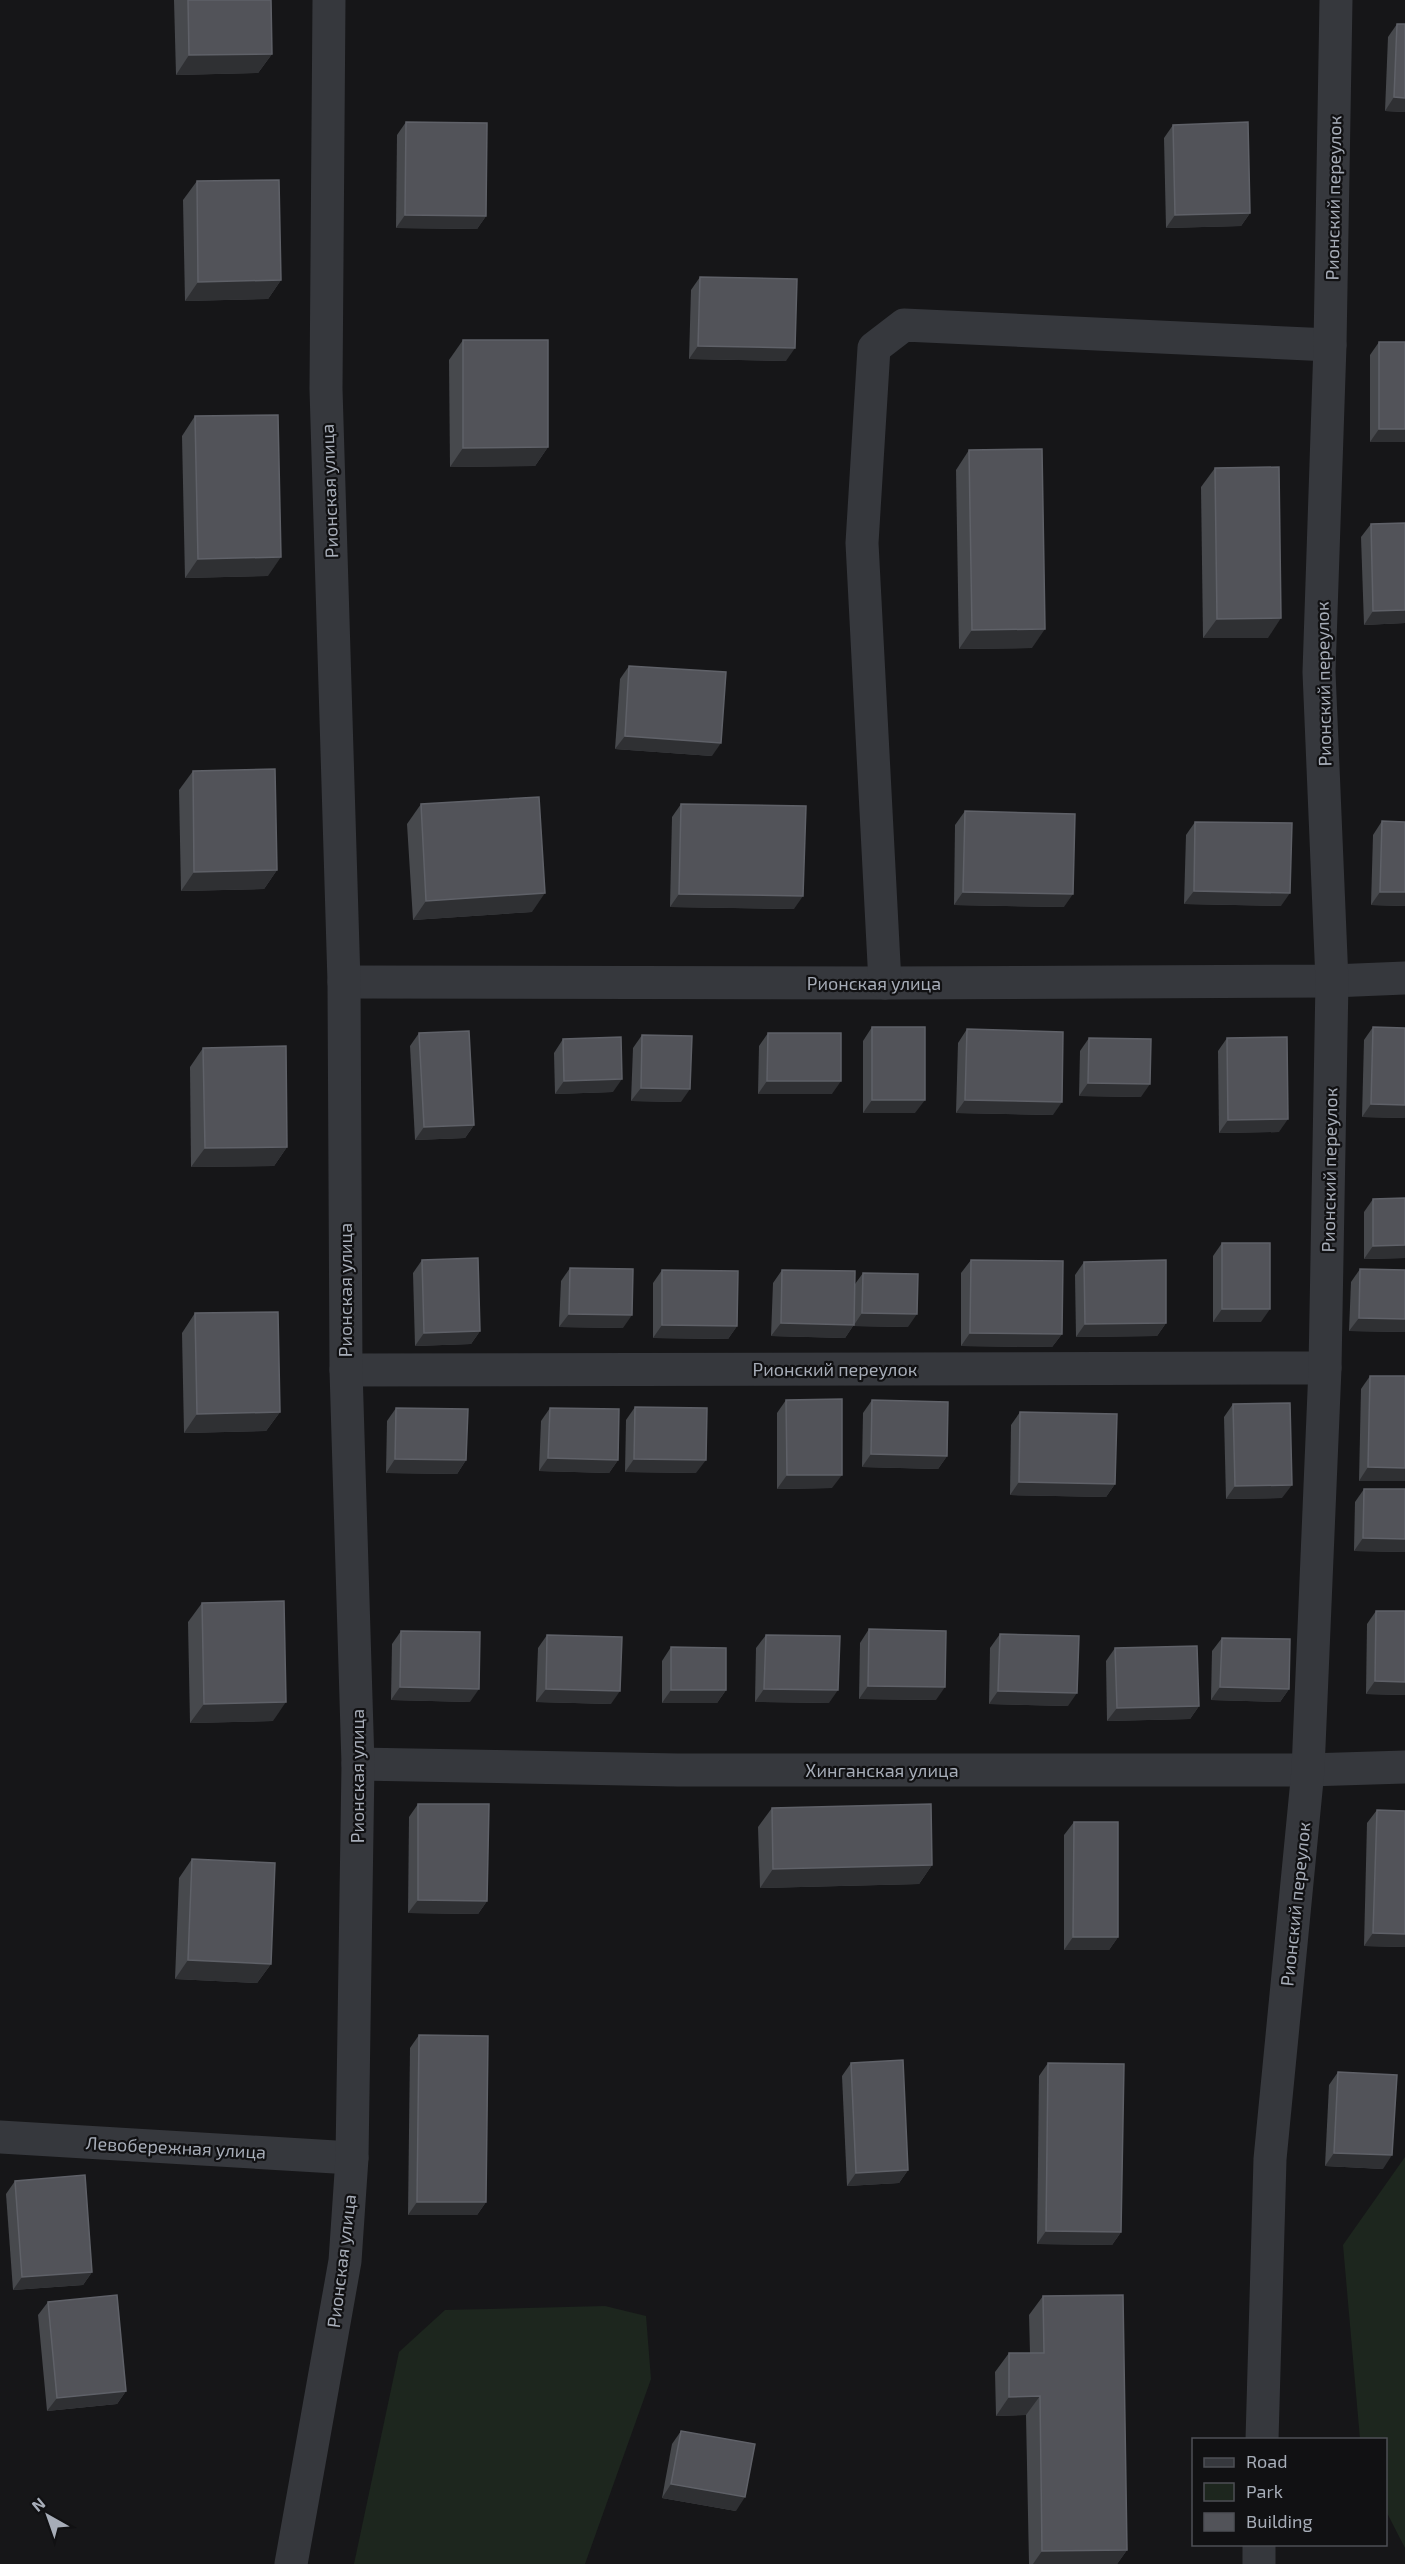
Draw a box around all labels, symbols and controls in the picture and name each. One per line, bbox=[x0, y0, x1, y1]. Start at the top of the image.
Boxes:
street label: Рионский переулок bbox=[1321, 115, 1345, 281]
street label: Рионская улица bbox=[316, 423, 342, 559]
street label: Рионский переулок bbox=[1311, 601, 1335, 767]
street label: Рионская улица bbox=[807, 972, 941, 994]
street label: Рионский переулок bbox=[1317, 1087, 1341, 1253]
street label: Рионская улица bbox=[334, 1223, 356, 1357]
street label: Рионский переулок bbox=[753, 1358, 918, 1380]
street label: Рионская улица bbox=[346, 1709, 368, 1843]
street label: Хинганская улица bbox=[805, 1759, 959, 1781]
street label: Рионский переулок bbox=[1275, 1821, 1315, 1987]
street label: Левобережная улица bbox=[85, 2131, 267, 2163]
street label: Рионская улица bbox=[322, 2193, 360, 2329]
legend bbox=[1192, 2438, 1387, 2546]
text: Road bbox=[1246, 2450, 1287, 2472]
text: Park bbox=[1246, 2480, 1283, 2502]
north arrow bbox=[18, 2486, 78, 2546]
text: N bbox=[28, 2493, 49, 2515]
text: Building bbox=[1246, 2510, 1313, 2532]

